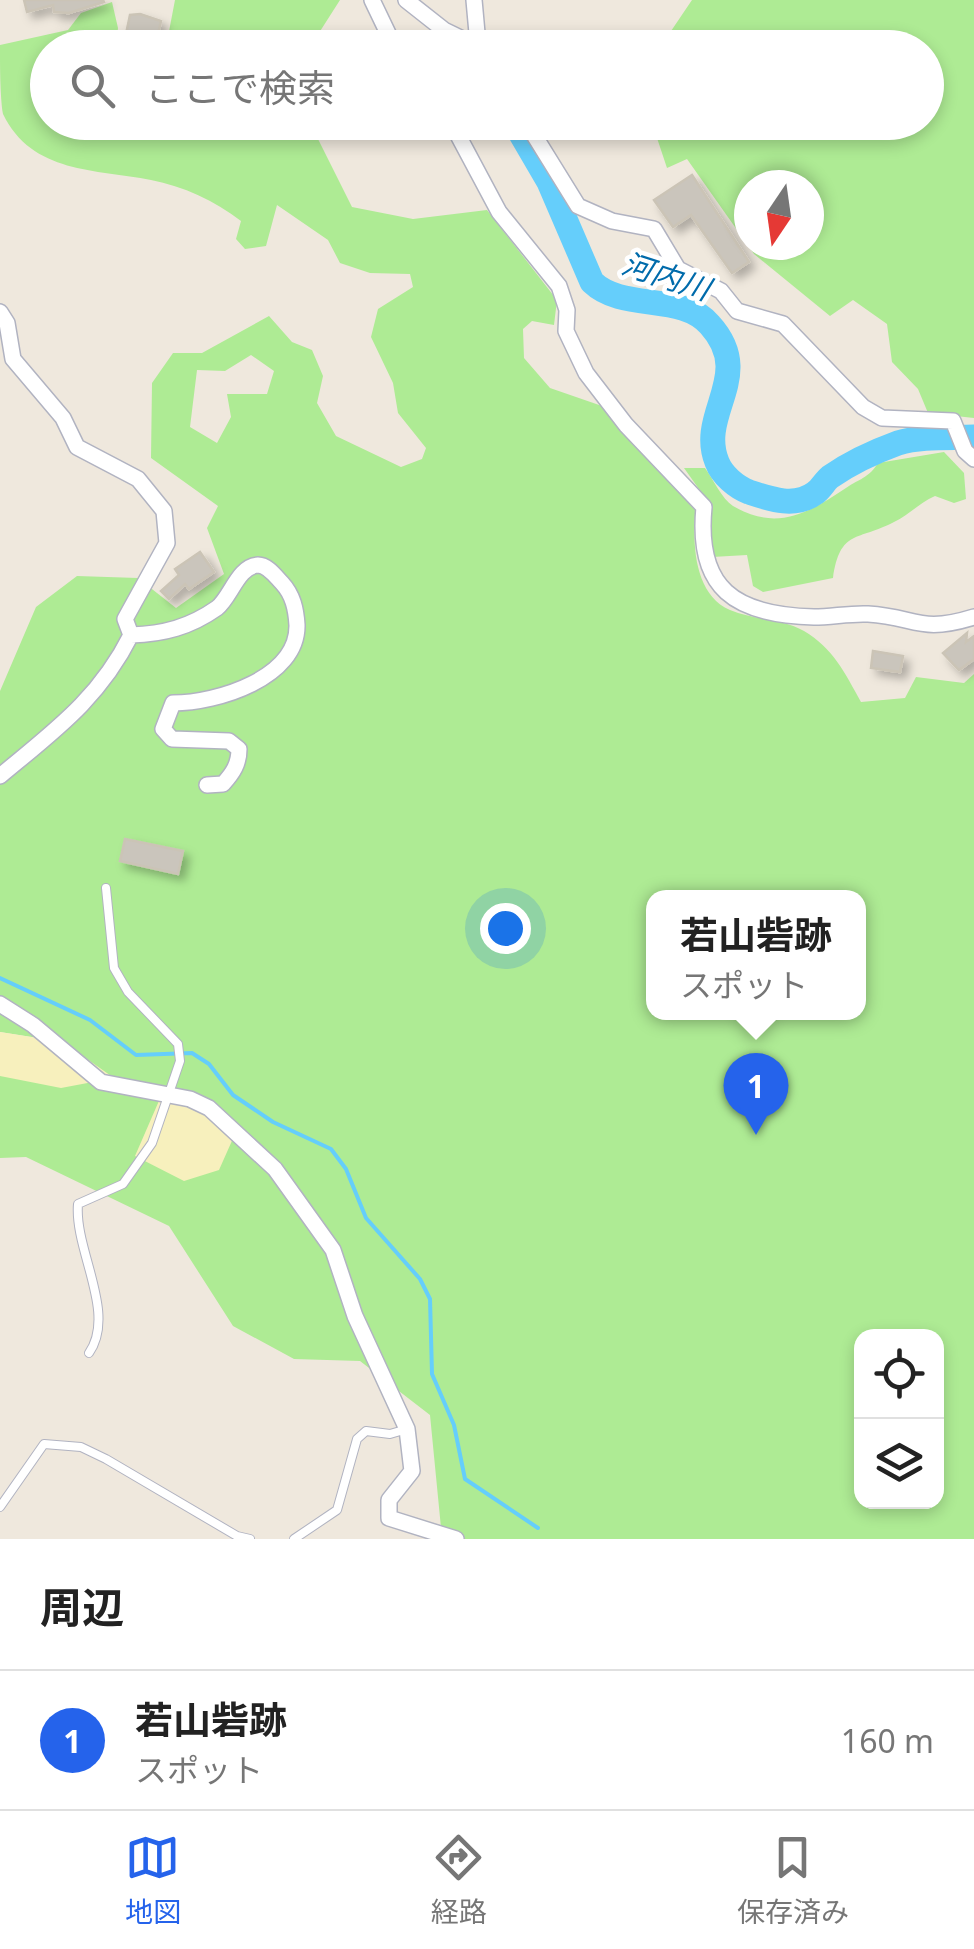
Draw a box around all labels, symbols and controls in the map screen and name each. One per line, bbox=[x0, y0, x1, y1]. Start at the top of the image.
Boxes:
search box bbox=[30, 30, 944, 140]
icon: search bbox=[65, 58, 120, 113]
text: ここで検索 bbox=[145, 61, 335, 113]
north arrow bbox=[734, 170, 824, 260]
water label: 河内川 bbox=[617, 242, 718, 310]
popup bbox=[646, 890, 866, 1020]
your location bbox=[480, 903, 531, 954]
text: 若山砦跡 bbox=[680, 908, 832, 960]
text: スポット bbox=[680, 963, 808, 1006]
pin: 1 bbox=[724, 1052, 788, 1135]
map controls bbox=[854, 1329, 944, 1509]
button: locate bbox=[854, 1329, 944, 1419]
button: layers bbox=[854, 1419, 944, 1509]
text: 周辺 bbox=[40, 1578, 124, 1635]
text: 若山砦跡 bbox=[135, 1693, 287, 1745]
text: 1 bbox=[63, 1719, 82, 1762]
text: 160 m bbox=[841, 1719, 934, 1762]
text: スポット bbox=[135, 1748, 263, 1791]
tab: 地図 bbox=[125, 1830, 181, 1930]
tab: 経路 bbox=[431, 1830, 487, 1930]
tab: 保存済み bbox=[737, 1830, 849, 1930]

